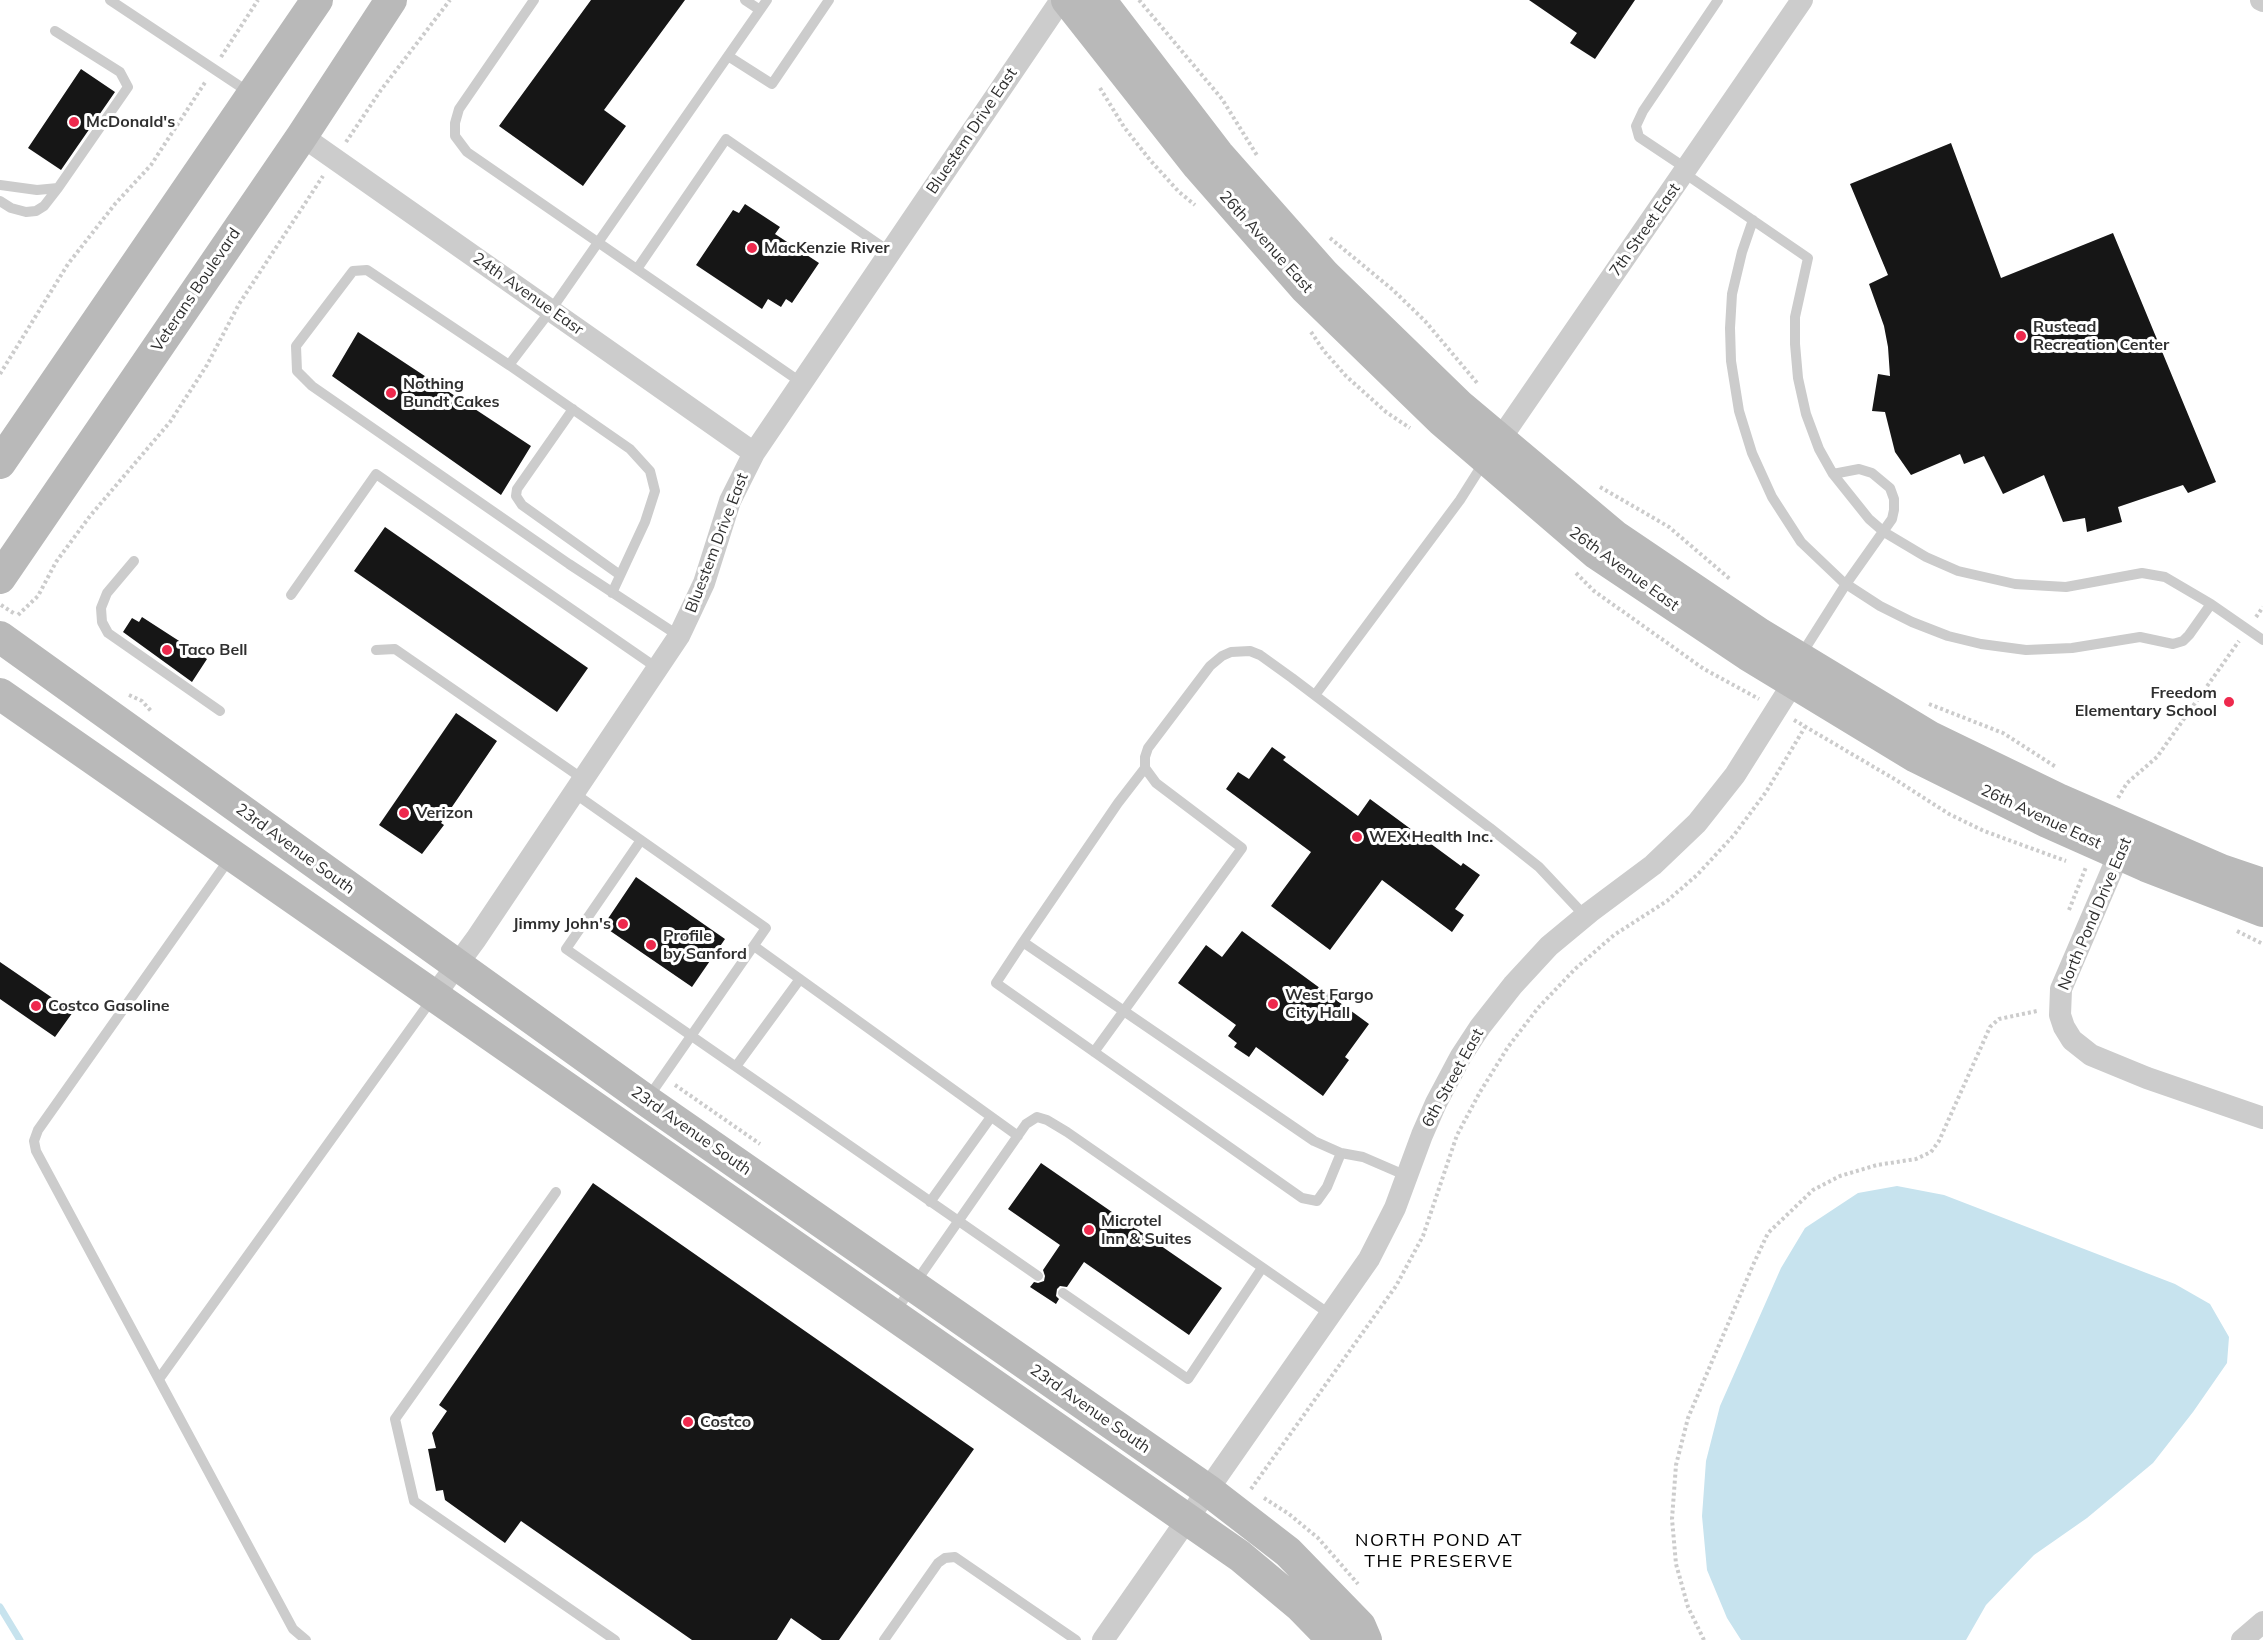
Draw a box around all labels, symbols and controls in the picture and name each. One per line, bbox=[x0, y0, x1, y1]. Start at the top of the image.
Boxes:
street label: Bluestem Drive East bbox=[923, 64, 1021, 198]
place label: McDonald's bbox=[86, 112, 175, 132]
marker: McDonald's bbox=[67, 115, 81, 129]
street label: 7th Street East bbox=[1606, 180, 1684, 280]
street label: 26th Avenue East bbox=[1215, 187, 1317, 297]
street label: Veterans Boulevard bbox=[148, 225, 244, 355]
place label: MacKenzie River bbox=[764, 238, 890, 258]
marker: MacKenzie River bbox=[745, 241, 759, 255]
street label: 24th Avenue Easr bbox=[469, 249, 587, 339]
place label: Rustead Recreation Center bbox=[2033, 317, 2169, 355]
marker: Rustead Recreation Center bbox=[2014, 329, 2028, 343]
place label: Nothing Bundt Cakes bbox=[403, 374, 500, 412]
marker: Nothing Bundt Cakes bbox=[384, 386, 398, 400]
street label: Bluestem Drive East bbox=[682, 470, 752, 616]
street label: 26th Avenue East bbox=[1566, 523, 1682, 615]
place label: Taco Bell bbox=[179, 640, 247, 660]
marker: Taco Bell bbox=[160, 643, 174, 657]
place label: Freedom Elementary School bbox=[2075, 683, 2217, 721]
marker: Freedom Elementary School bbox=[2222, 695, 2236, 709]
street label: 26th Avenue East bbox=[1978, 781, 2104, 853]
street label: 23rd Avenue South bbox=[232, 800, 358, 898]
place label: Verizon bbox=[416, 803, 473, 823]
marker: Verizon bbox=[397, 806, 411, 820]
place label: WEX Health Inc. bbox=[1369, 827, 1493, 847]
marker: WEX Health Inc. bbox=[1350, 830, 1364, 844]
street label: North Pond Drive East bbox=[2054, 835, 2136, 993]
place label: Jimmy John's bbox=[513, 914, 611, 934]
marker: Jimmy John's bbox=[616, 917, 630, 931]
place label: Profile by Sanford bbox=[663, 926, 747, 964]
marker: Profile by Sanford bbox=[644, 938, 658, 952]
place label: West Fargo City Hall bbox=[1285, 985, 1373, 1023]
place label: Costco Gasoline bbox=[48, 996, 170, 1016]
marker: West Fargo City Hall bbox=[1266, 997, 1280, 1011]
marker: Costco Gasoline bbox=[29, 999, 43, 1013]
street label: 6th Street East bbox=[1418, 1025, 1488, 1131]
street label: 23rd Avenue South bbox=[627, 1082, 755, 1180]
place label: Microtel Inn & Suites bbox=[1101, 1211, 1191, 1249]
marker: Microtel Inn & Suites bbox=[1082, 1223, 1096, 1237]
street label: 23rd Avenue South bbox=[1026, 1360, 1154, 1458]
place label: Costco bbox=[700, 1412, 751, 1432]
marker: Costco bbox=[681, 1415, 695, 1429]
district label: NORTH POND AT THE PRESERVE bbox=[1355, 1530, 1523, 1572]

